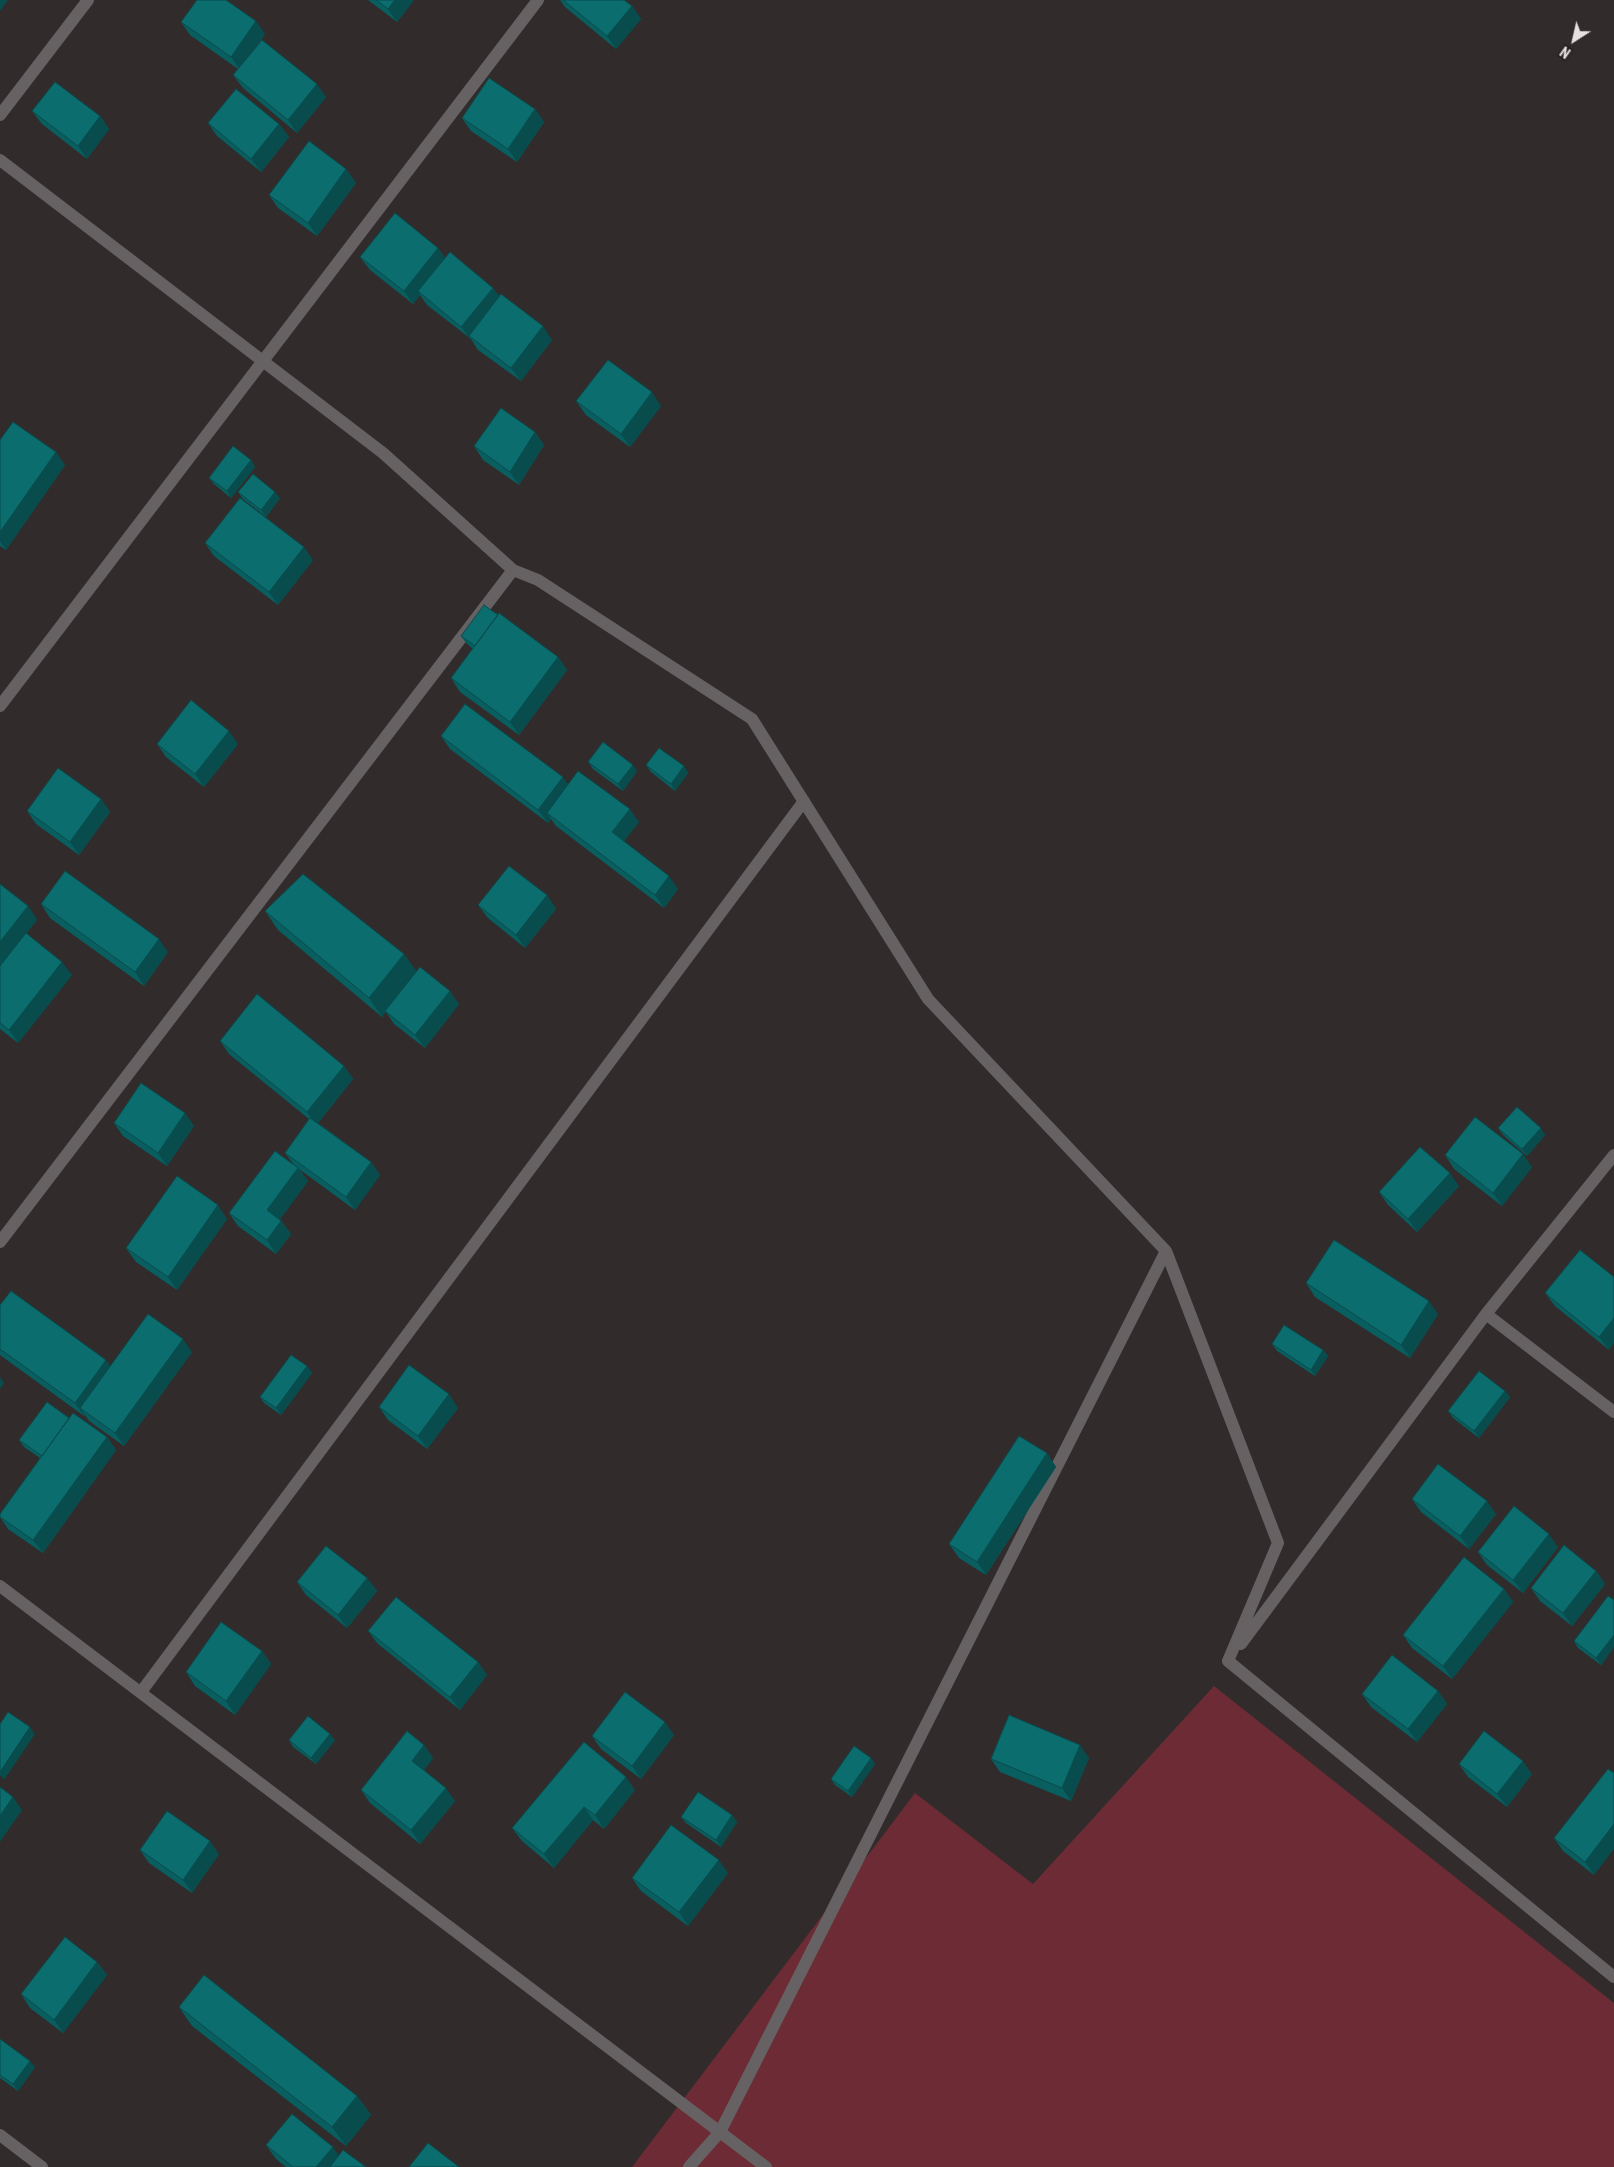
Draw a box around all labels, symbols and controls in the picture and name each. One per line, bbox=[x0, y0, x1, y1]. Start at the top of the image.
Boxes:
north arrow bbox=[1549, 15, 1599, 65]
text: N bbox=[1557, 43, 1574, 61]

